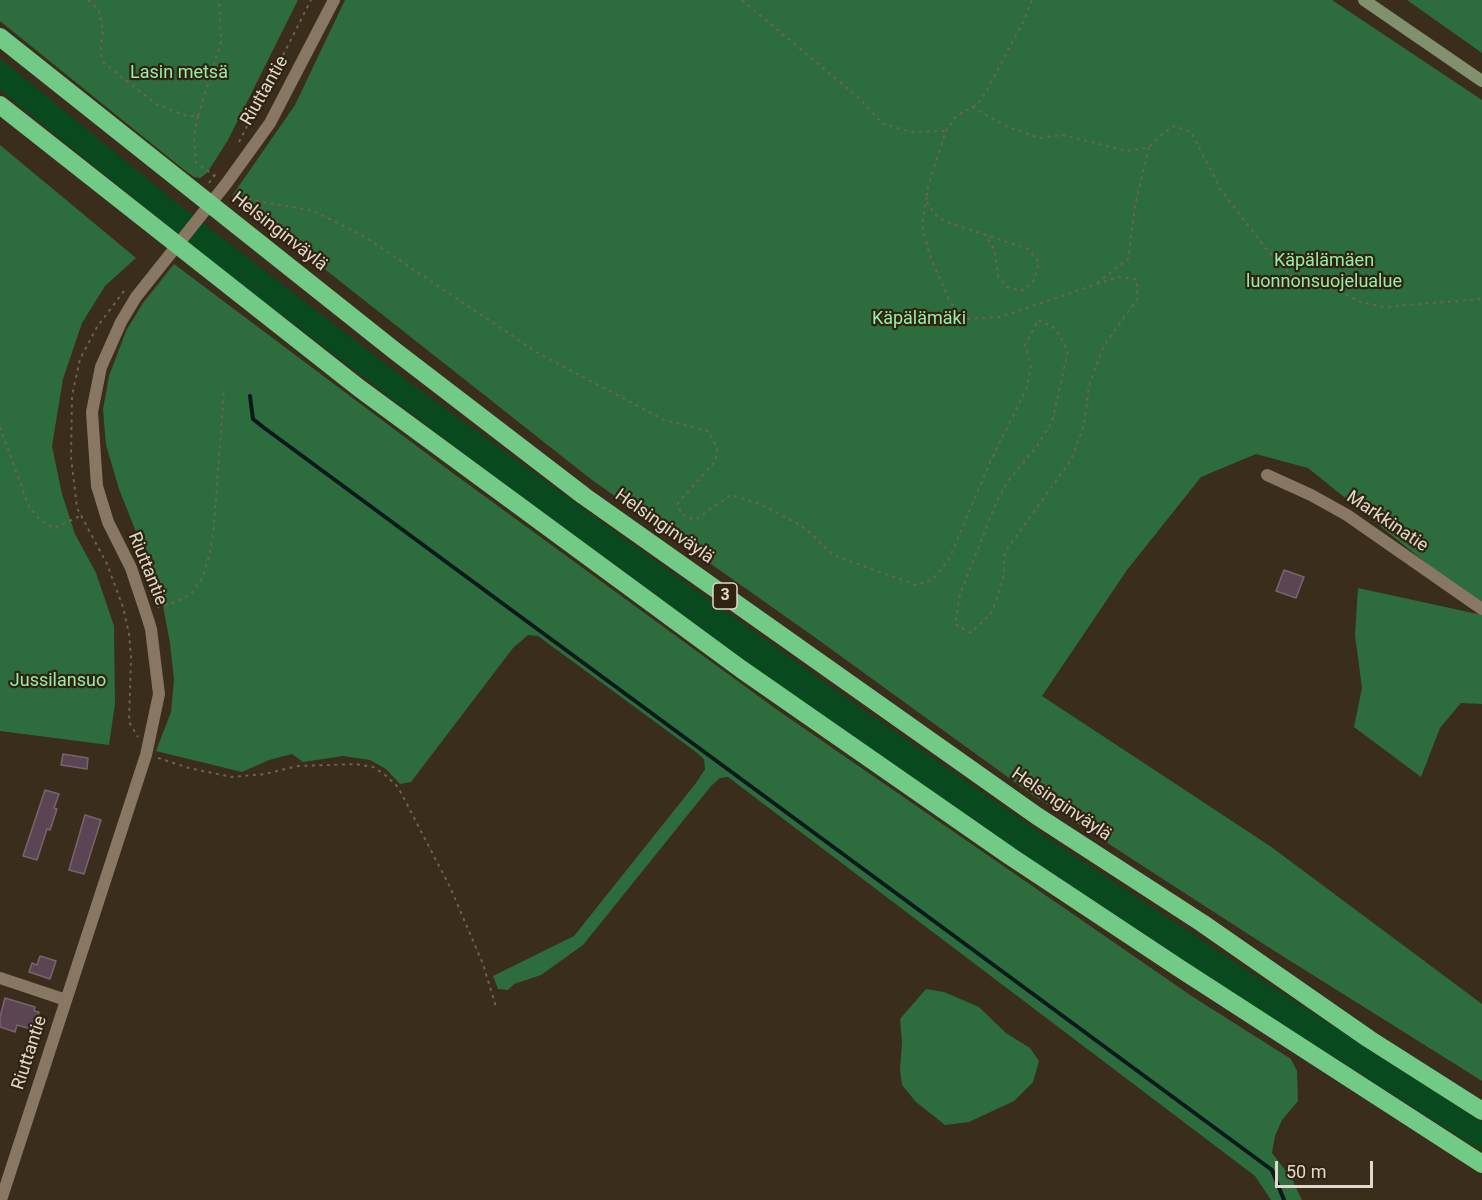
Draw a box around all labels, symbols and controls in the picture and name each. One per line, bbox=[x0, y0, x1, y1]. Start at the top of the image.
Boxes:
street label: Riuttantie bbox=[236, 52, 294, 130]
park label: Lasin metsä bbox=[130, 62, 228, 84]
street label: Helsinginväylä bbox=[227, 188, 331, 276]
park label: Käpälämäen luonnonsuojelualue bbox=[1246, 250, 1402, 292]
park label: Käpälämäki bbox=[872, 308, 966, 330]
street label: Helsinginväylä bbox=[610, 485, 718, 569]
street label: Markkinatie bbox=[1342, 487, 1432, 557]
street label: Riuttantie bbox=[123, 529, 171, 609]
road number: 3 bbox=[713, 583, 737, 609]
park label: Jussilansuo bbox=[10, 670, 106, 692]
street label: Helsinginväylä bbox=[1007, 764, 1115, 846]
street label: Riuttantie bbox=[8, 1013, 52, 1093]
scale bar bbox=[1278, 1149, 1376, 1187]
text: 50 m bbox=[1286, 1161, 1326, 1182]

